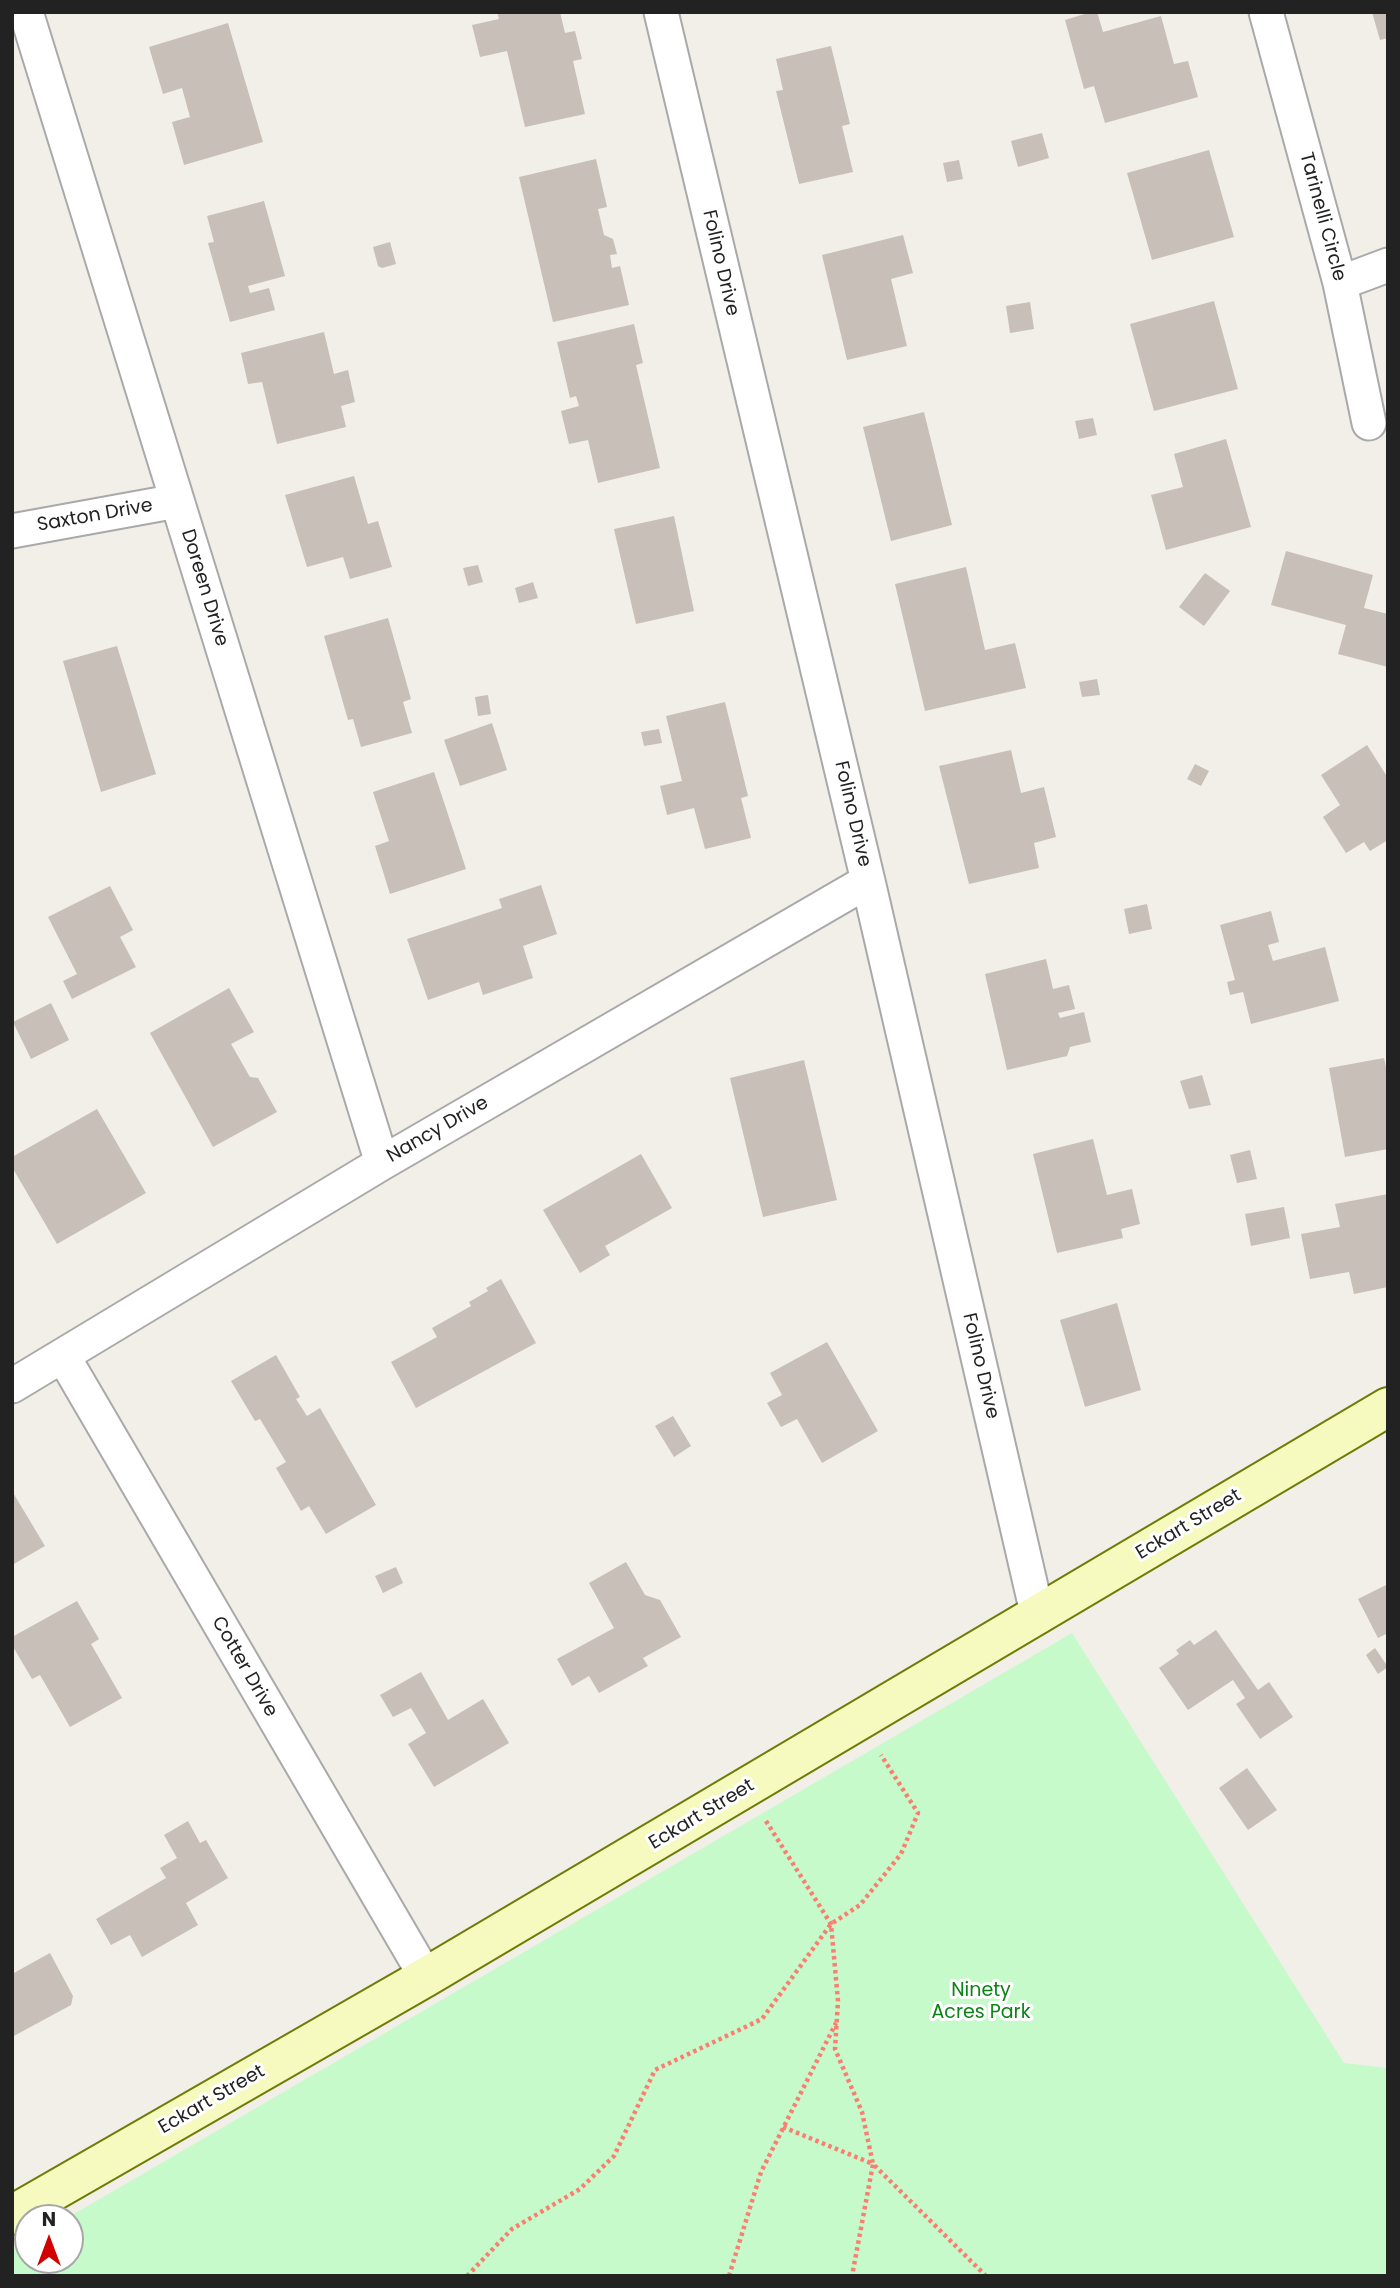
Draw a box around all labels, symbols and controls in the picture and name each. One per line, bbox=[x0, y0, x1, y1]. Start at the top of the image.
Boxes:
street label: Tarinelli Circle bbox=[1294, 150, 1350, 284]
street label: Folino Drive bbox=[697, 208, 743, 318]
street label: Saxton Drive bbox=[35, 495, 155, 537]
street label: Doreen Drive bbox=[175, 527, 233, 649]
street label: Folino Drive bbox=[829, 759, 875, 869]
street label: Nancy Drive bbox=[383, 1092, 493, 1168]
street label: Folino Drive bbox=[957, 1311, 1003, 1421]
street label: Eckart Street bbox=[1132, 1485, 1246, 1565]
street label: Cotter Drive bbox=[206, 1613, 282, 1721]
street label: Eckart Street bbox=[645, 1775, 759, 1855]
park label: Ninety Acres Park bbox=[932, 1980, 1030, 2024]
street label: Eckart Street bbox=[155, 2060, 269, 2140]
north arrow bbox=[14, 2204, 84, 2274]
text: N bbox=[42, 2206, 56, 2233]

